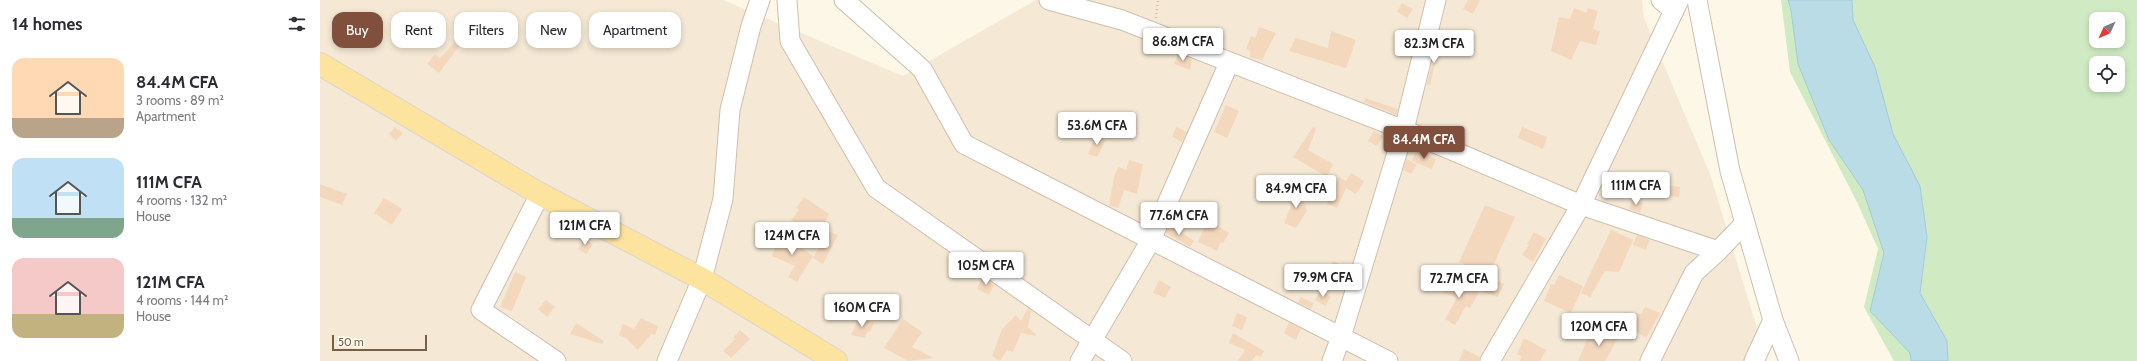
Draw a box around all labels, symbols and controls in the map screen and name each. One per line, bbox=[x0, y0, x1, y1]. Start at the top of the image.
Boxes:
chip: Buy bbox=[332, 12, 383, 48]
chip: Rent bbox=[391, 12, 446, 48]
chip: Filters bbox=[454, 12, 518, 48]
chip: New bbox=[526, 12, 581, 48]
chip: Apartment bbox=[589, 12, 681, 48]
north arrow bbox=[2089, 12, 2125, 48]
map controls bbox=[2089, 12, 2125, 92]
icon: filters bbox=[286, 13, 308, 35]
text: 14 homes bbox=[12, 14, 82, 34]
pin: 86.8M CFA bbox=[1137, 28, 1229, 62]
pin: 82.3M CFA bbox=[1388, 30, 1480, 64]
text: 86.8M CFA bbox=[1152, 33, 1214, 49]
text: 82.3M CFA bbox=[1404, 35, 1464, 51]
button: locate bbox=[2089, 56, 2125, 92]
text: 84.4M CFA bbox=[136, 72, 218, 92]
icon: home bbox=[44, 74, 92, 122]
text: 3 rooms · 89 m² bbox=[136, 92, 224, 108]
text: Apartment bbox=[136, 108, 196, 124]
pin: 53.6M CFA bbox=[1051, 112, 1143, 146]
text: 53.6M CFA bbox=[1067, 117, 1127, 133]
pin: 84.4M CFA bbox=[1378, 126, 1470, 160]
text: 84.4M CFA bbox=[1393, 131, 1455, 147]
text: 111M CFA bbox=[136, 172, 202, 192]
pin: 111M CFA bbox=[1595, 172, 1677, 206]
icon: home bbox=[44, 174, 92, 222]
pin: 84.9M CFA bbox=[1250, 175, 1342, 209]
text: 111M CFA bbox=[1611, 177, 1661, 193]
text: 84.9M CFA bbox=[1265, 180, 1327, 196]
text: 4 rooms · 132 m² bbox=[136, 192, 227, 208]
pin: 77.6M CFA bbox=[1133, 202, 1225, 236]
text: 77.6M CFA bbox=[1150, 207, 1208, 223]
text: House bbox=[136, 208, 171, 224]
pin: 121M CFA bbox=[544, 212, 626, 246]
text: 121M CFA bbox=[559, 217, 611, 233]
pin: 124M CFA bbox=[751, 222, 833, 256]
text: 124M CFA bbox=[764, 227, 820, 243]
pin: 105M CFA bbox=[945, 252, 1027, 286]
text: 105M CFA bbox=[958, 257, 1014, 273]
pin: 79.9M CFA bbox=[1277, 264, 1369, 298]
pin: 72.7M CFA bbox=[1413, 265, 1505, 299]
text: 79.9M CFA bbox=[1293, 269, 1353, 285]
text: 72.7M CFA bbox=[1430, 270, 1488, 286]
text: 121M CFA bbox=[136, 272, 205, 292]
icon: home bbox=[44, 274, 92, 322]
text: 4 rooms · 144 m² bbox=[136, 292, 228, 308]
pin: 160M CFA bbox=[821, 294, 903, 328]
text: 160M CFA bbox=[833, 299, 891, 315]
text: House bbox=[136, 308, 171, 324]
pin: 120M CFA bbox=[1558, 313, 1640, 347]
text: 120M CFA bbox=[1571, 318, 1627, 334]
scale bar bbox=[332, 333, 427, 352]
text: 50 m bbox=[338, 335, 364, 349]

